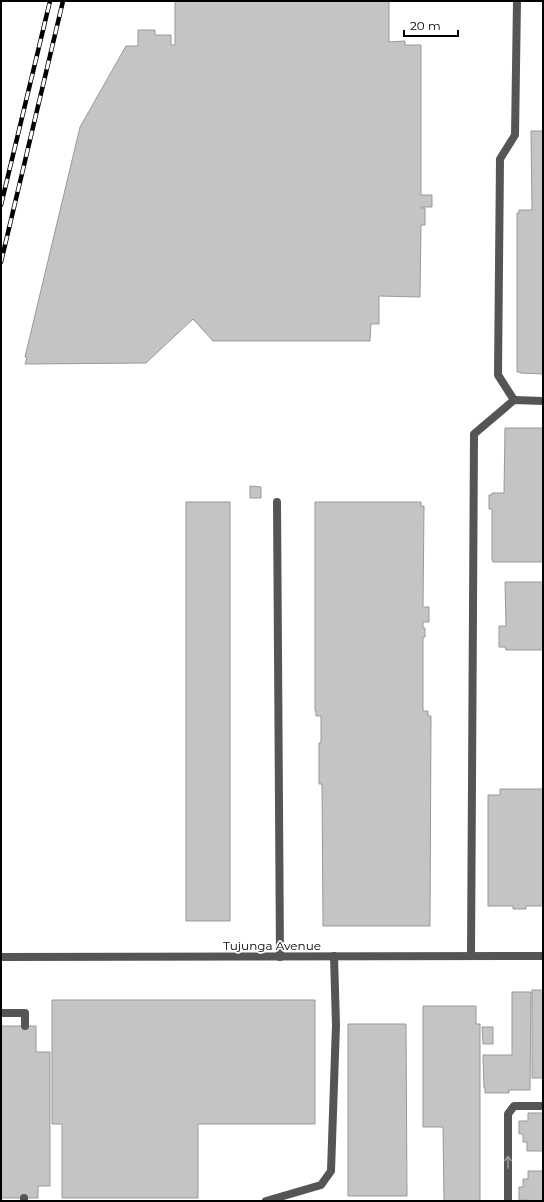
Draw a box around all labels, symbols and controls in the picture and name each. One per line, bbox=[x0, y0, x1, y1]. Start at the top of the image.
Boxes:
scale bar bbox=[404, 12, 458, 38]
text: 20 m bbox=[410, 18, 441, 33]
street label: Tujunga Avenue bbox=[223, 938, 321, 953]
one-way arrow bbox=[504, 1156, 512, 1169]

